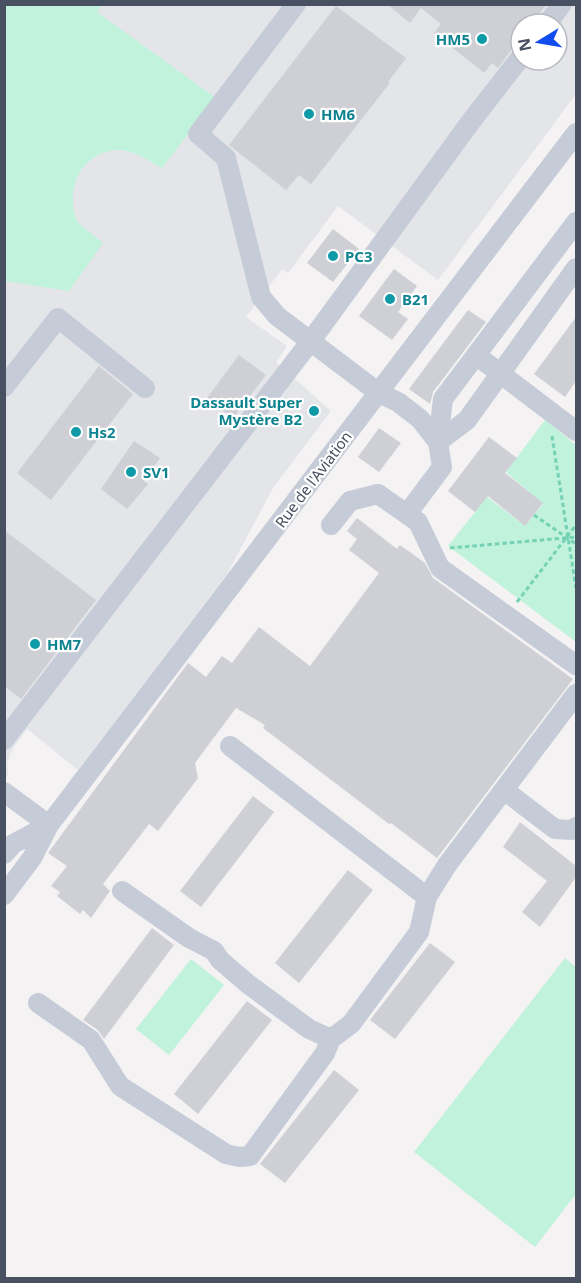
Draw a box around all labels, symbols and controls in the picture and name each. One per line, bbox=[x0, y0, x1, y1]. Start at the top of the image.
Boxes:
north arrow bbox=[509, 12, 569, 72]
place label: HM5 bbox=[436, 29, 470, 49]
marker: HM5 bbox=[475, 32, 489, 46]
text: N bbox=[512, 36, 536, 53]
place label: HM6 bbox=[321, 104, 356, 124]
marker: HM6 bbox=[302, 107, 316, 121]
place label: PC3 bbox=[345, 246, 373, 266]
marker: PC3 bbox=[326, 249, 340, 263]
place label: B21 bbox=[402, 289, 429, 309]
marker: B21 bbox=[383, 292, 397, 306]
place label: Dassault Super Mystère B2 bbox=[190, 392, 302, 429]
marker: Dassault Super Mystère B2 bbox=[307, 404, 321, 418]
place label: Hs2 bbox=[88, 422, 116, 442]
marker: Hs2 bbox=[69, 425, 83, 439]
street label: Rue de l'Aviation bbox=[270, 427, 356, 531]
place label: SV1 bbox=[143, 462, 170, 482]
marker: SV1 bbox=[124, 465, 138, 479]
place label: HM7 bbox=[47, 634, 82, 654]
marker: HM7 bbox=[28, 637, 42, 651]

